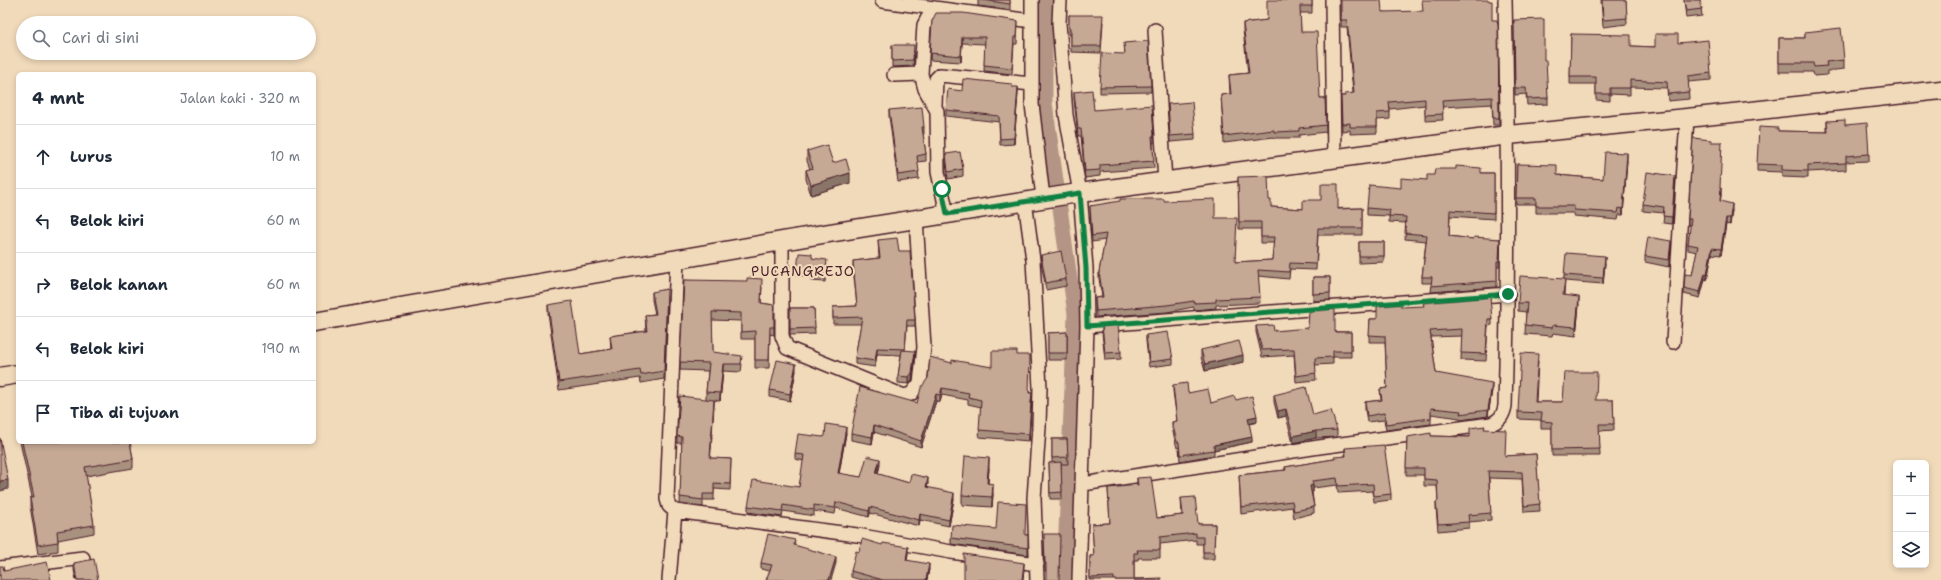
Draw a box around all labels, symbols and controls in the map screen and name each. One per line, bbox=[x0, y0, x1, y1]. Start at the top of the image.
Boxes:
search box bbox=[16, 16, 316, 60]
icon: search bbox=[30, 27, 52, 49]
text: Cari di sini bbox=[62, 28, 139, 48]
text: 4 mnt bbox=[32, 87, 85, 109]
text: Jalan kaki · 320 m bbox=[180, 90, 300, 107]
icon: ahead bbox=[32, 146, 54, 168]
text: Lurus bbox=[70, 147, 112, 167]
text: 10 m bbox=[270, 148, 300, 165]
route start bbox=[933, 180, 951, 198]
icon: left bbox=[32, 210, 54, 232]
text: Belok kiri bbox=[70, 211, 144, 231]
text: 60 m bbox=[267, 212, 300, 229]
district label: PUCANGREJO bbox=[751, 262, 855, 280]
icon: right bbox=[32, 274, 54, 296]
text: Belok kanan bbox=[70, 275, 168, 295]
text: 60 m bbox=[267, 276, 300, 293]
route end bbox=[1499, 285, 1517, 303]
icon: left bbox=[32, 338, 54, 360]
text: Belok kiri bbox=[70, 339, 144, 359]
text: 190 m bbox=[261, 340, 300, 357]
icon: arrive bbox=[32, 402, 54, 424]
text: Tiba di tujuan bbox=[70, 403, 179, 423]
map controls bbox=[1893, 460, 1929, 568]
button: + bbox=[1893, 460, 1929, 496]
button: − bbox=[1893, 496, 1929, 532]
button: layers bbox=[1893, 532, 1929, 568]

